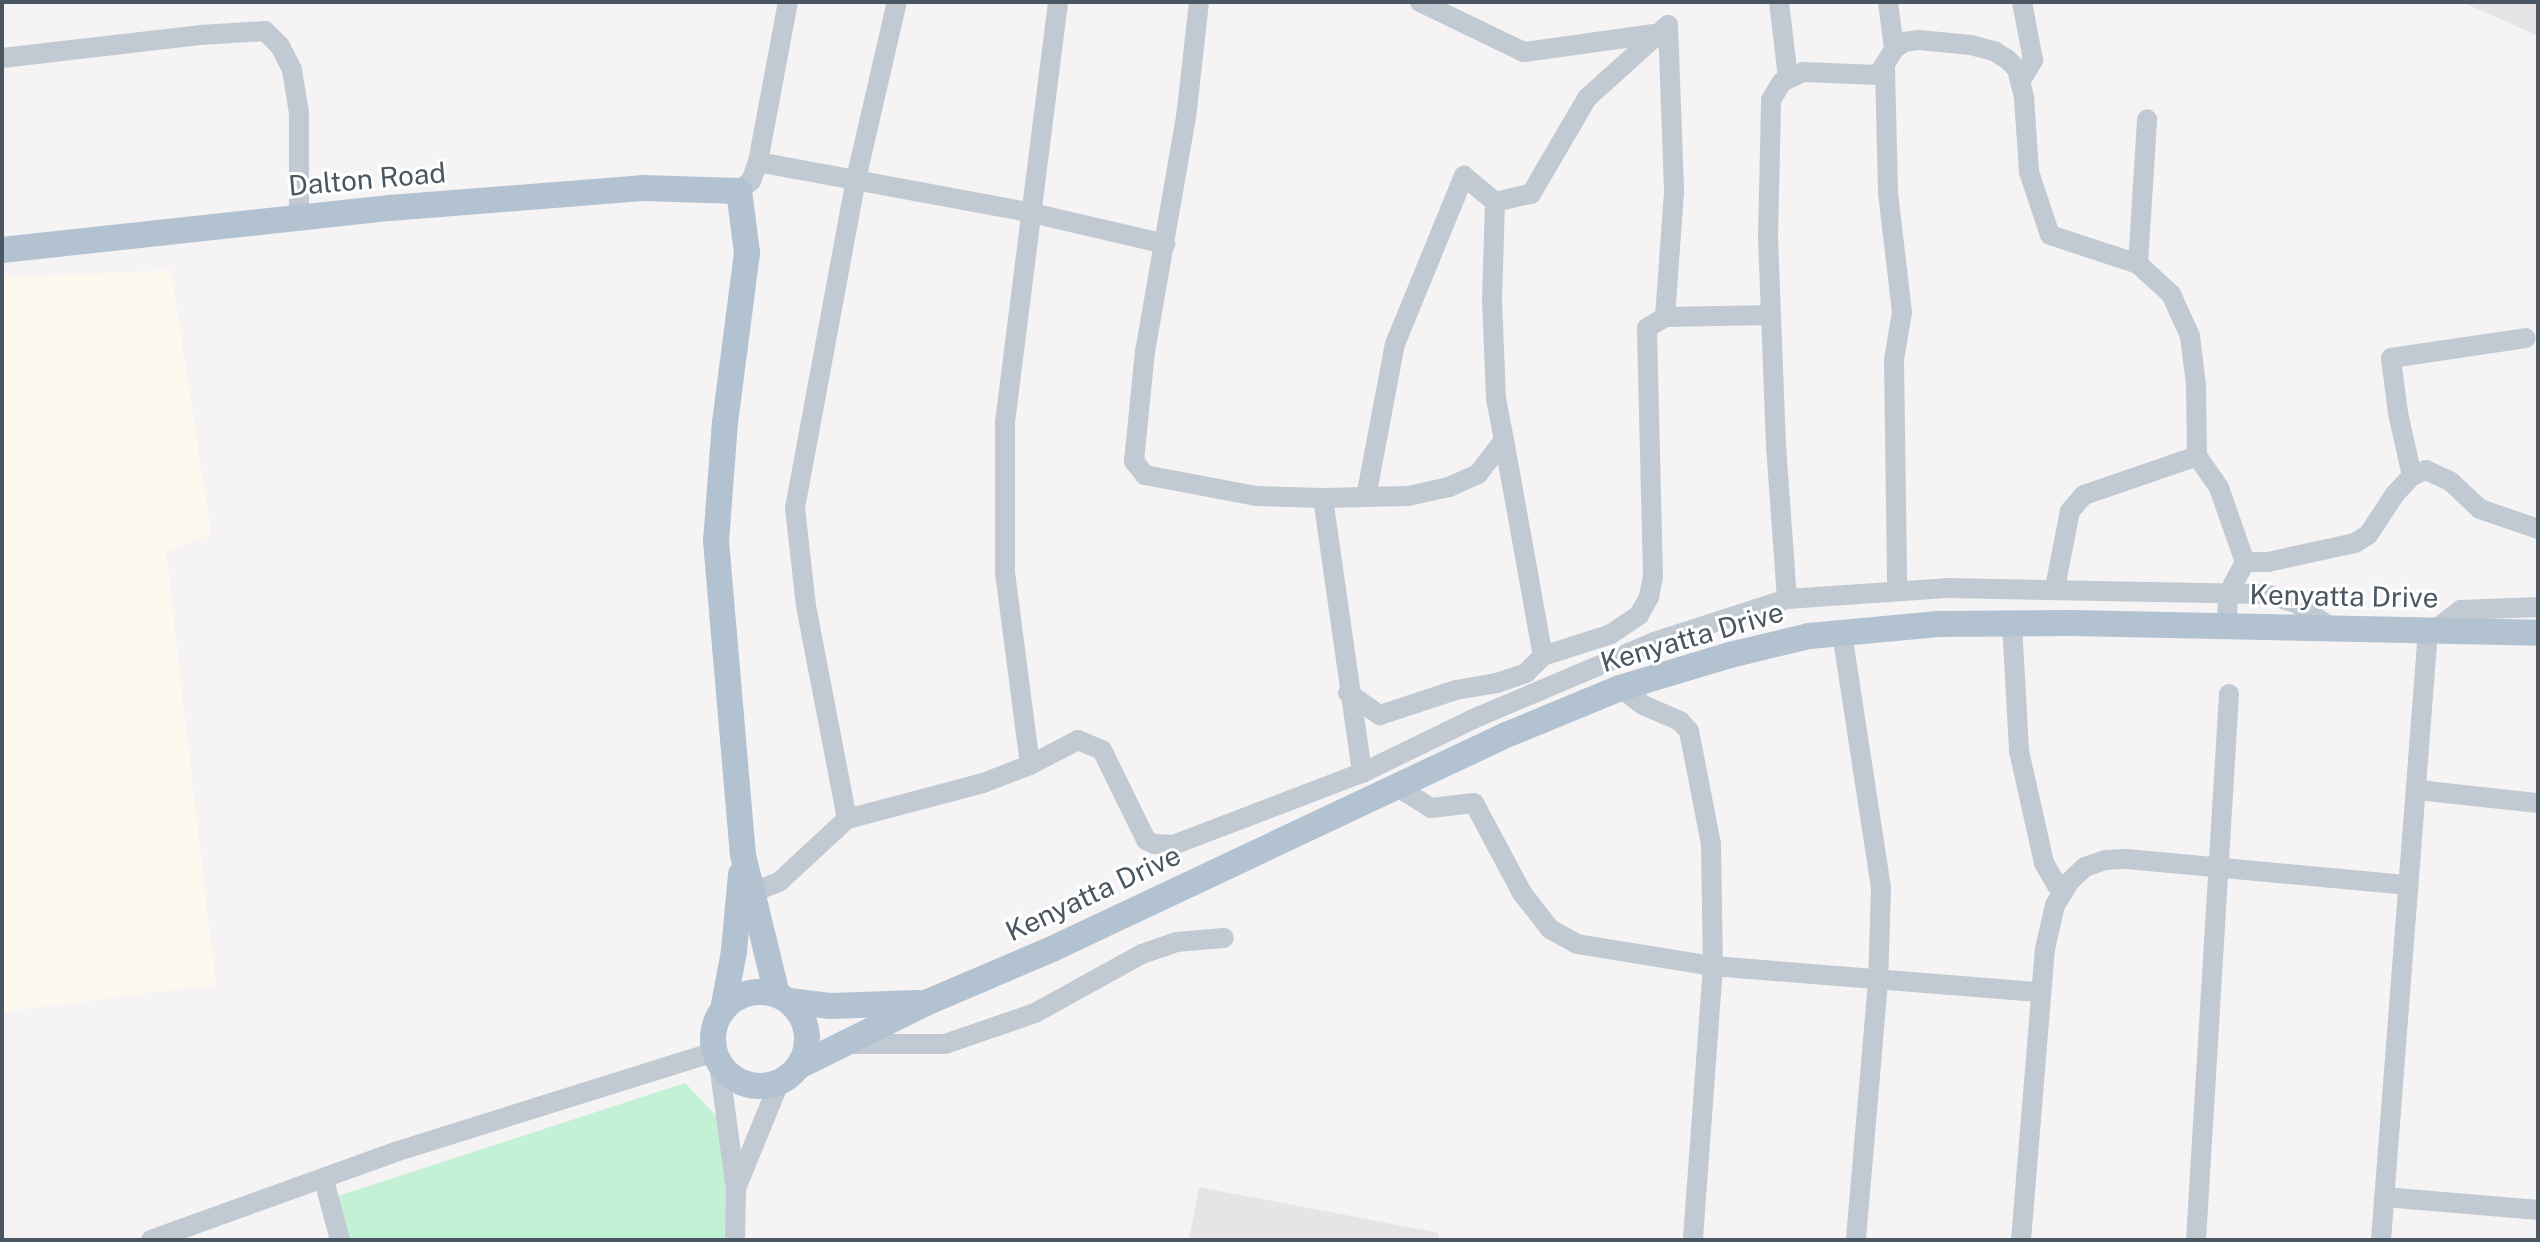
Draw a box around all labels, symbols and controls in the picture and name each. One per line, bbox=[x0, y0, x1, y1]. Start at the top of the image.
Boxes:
street label: Dalton Road bbox=[287, 155, 447, 203]
street label: Kenyatta Drive bbox=[2249, 578, 2439, 614]
street label: Kenyatta Drive bbox=[1597, 595, 1787, 679]
street label: Kenyatta Drive bbox=[1000, 838, 1186, 948]

